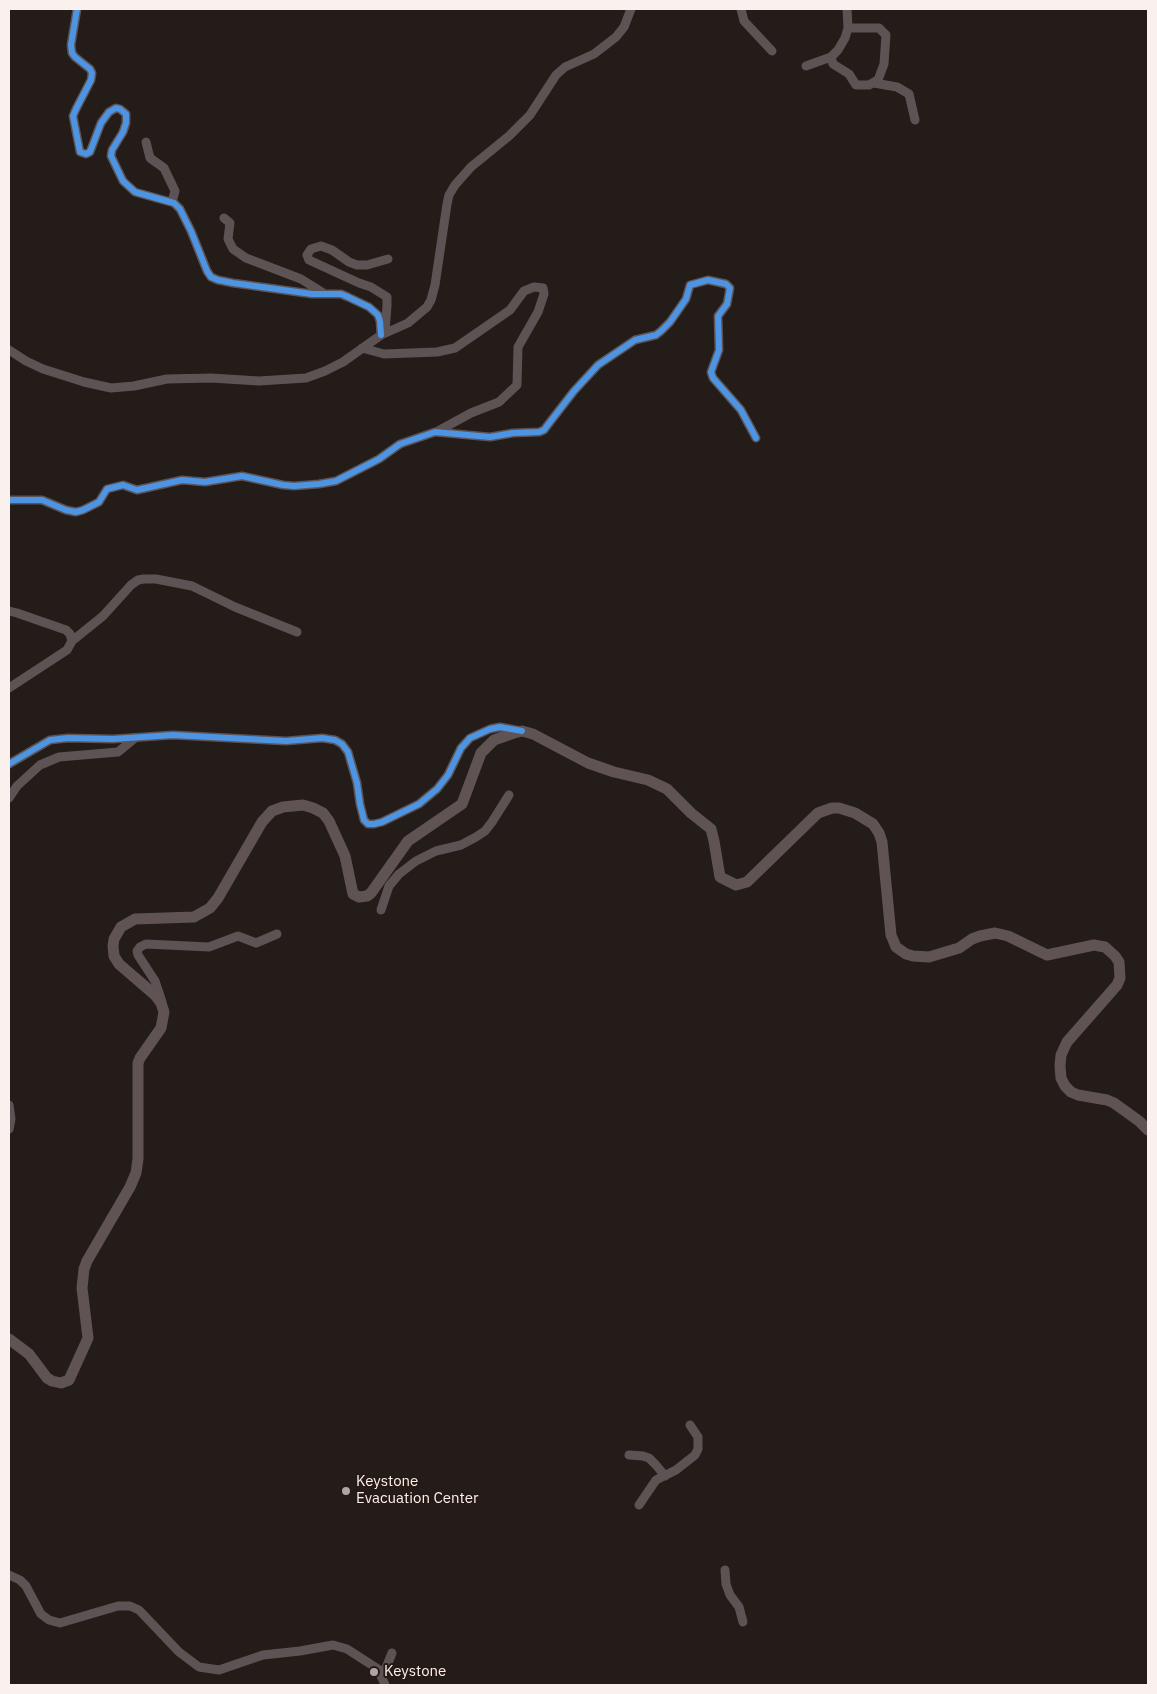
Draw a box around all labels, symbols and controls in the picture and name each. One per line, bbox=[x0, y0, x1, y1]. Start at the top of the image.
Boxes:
place label: Keystone Evacuation Center bbox=[356, 1473, 479, 1508]
marker: Keystone Evacuation Center bbox=[340, 1485, 352, 1497]
place label: Keystone bbox=[384, 1663, 446, 1681]
marker: Keystone bbox=[368, 1666, 380, 1678]

